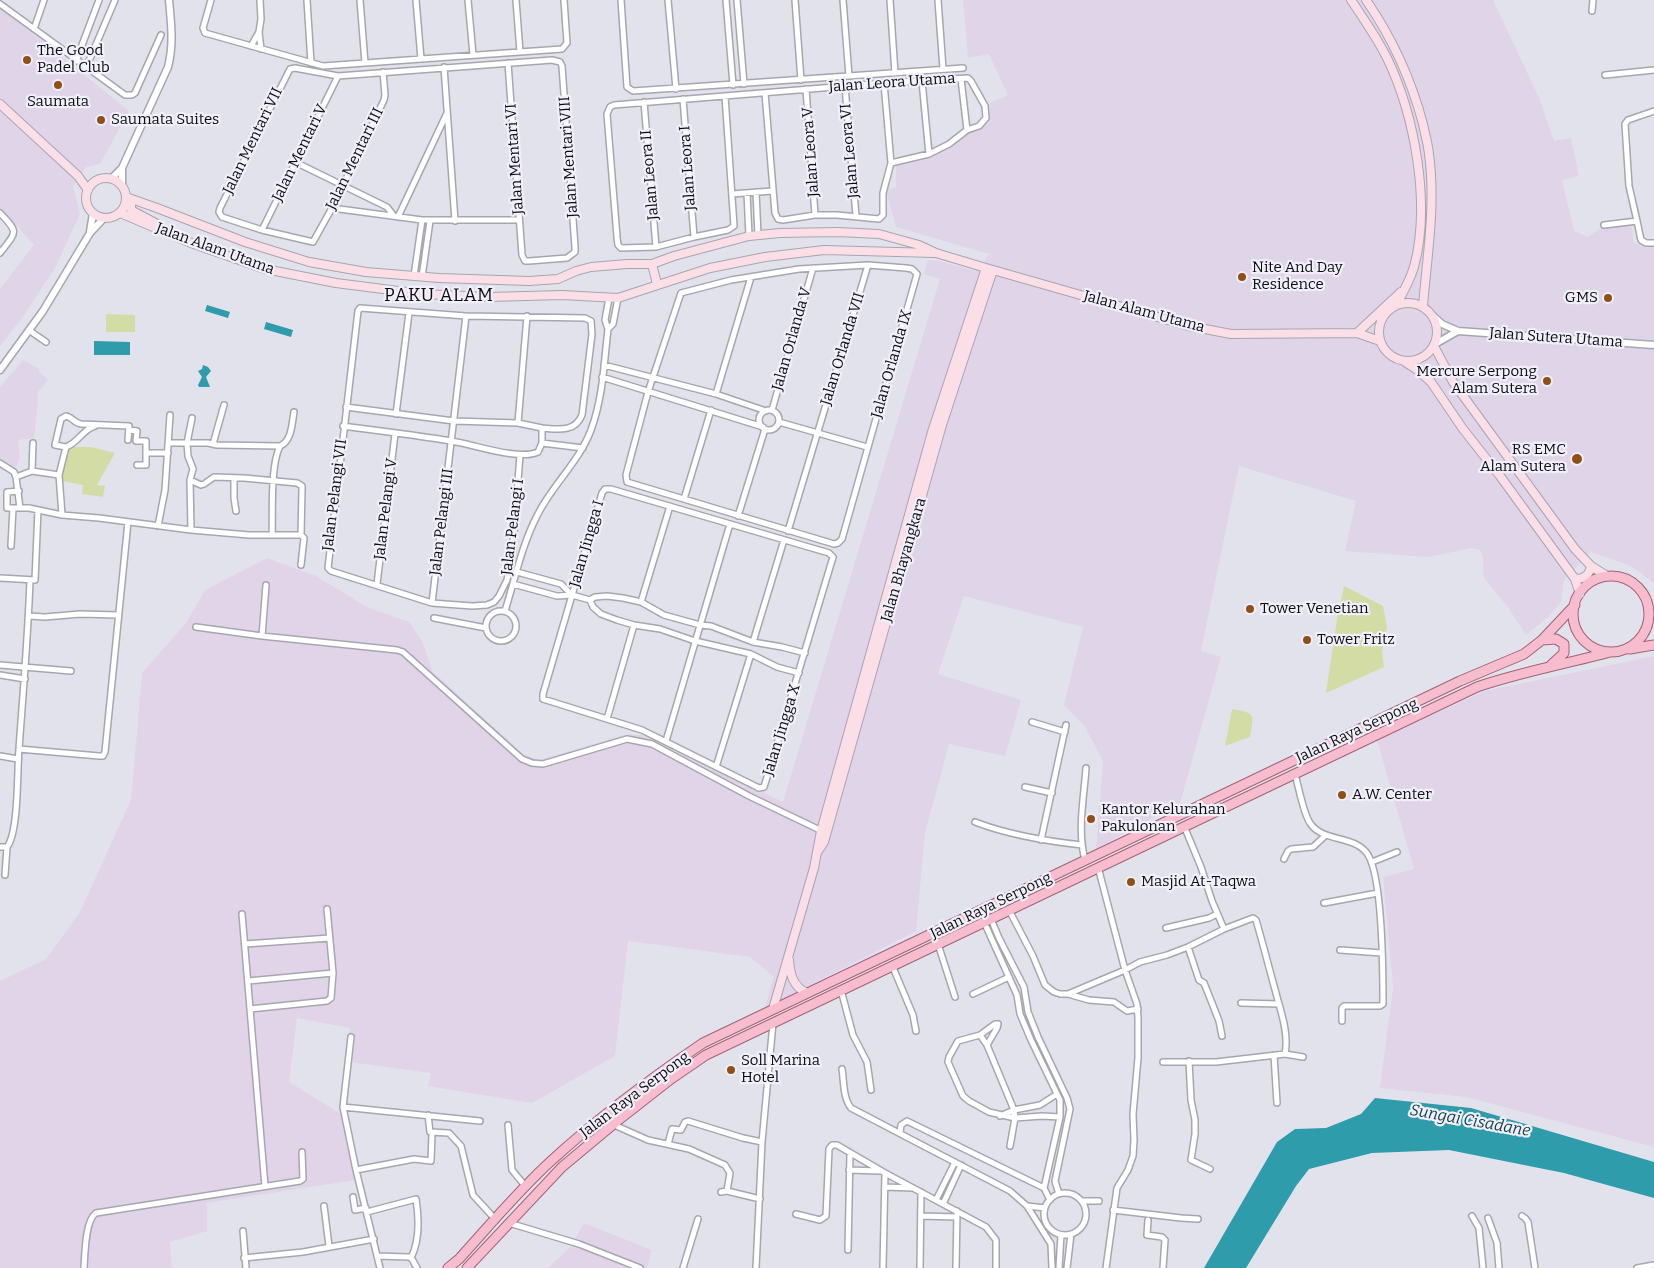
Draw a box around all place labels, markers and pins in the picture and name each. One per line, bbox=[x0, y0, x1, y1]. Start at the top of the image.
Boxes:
place label: The Good Padel Club bbox=[37, 42, 110, 77]
marker: The Good Padel Club bbox=[21, 54, 33, 66]
marker: Saumata bbox=[52, 79, 64, 91]
place label: Saumata bbox=[27, 93, 89, 111]
place label: Saumata Suites bbox=[111, 111, 219, 129]
marker: Saumata Suites bbox=[95, 114, 107, 126]
place label: Nite And Day Residence bbox=[1252, 259, 1343, 294]
marker: Nite And Day Residence bbox=[1236, 271, 1248, 283]
place label: GMS bbox=[1565, 289, 1598, 307]
marker: GMS bbox=[1602, 292, 1614, 304]
place label: Mercure Serpong Alam Sutera bbox=[1416, 363, 1537, 398]
marker: Mercure Serpong Alam Sutera bbox=[1541, 375, 1553, 387]
place label: RS EMC Alam Sutera bbox=[1480, 441, 1566, 476]
marker: RS EMC Alam Sutera bbox=[1570, 452, 1584, 466]
place label: Tower Venetian bbox=[1260, 600, 1369, 618]
marker: Tower Venetian bbox=[1244, 603, 1256, 615]
place label: Tower Fritz bbox=[1317, 631, 1395, 649]
marker: Tower Fritz bbox=[1301, 634, 1313, 646]
place label: A.W. Center bbox=[1352, 786, 1432, 804]
marker: A.W. Center bbox=[1336, 789, 1348, 801]
place label: Kantor Kelurahan Pakulonan bbox=[1101, 801, 1225, 836]
marker: Kantor Kelurahan Pakulonan bbox=[1085, 813, 1097, 825]
place label: Masjid At-Taqwa bbox=[1141, 873, 1256, 891]
marker: Masjid At-Taqwa bbox=[1125, 876, 1137, 888]
place label: Soll Marina Hotel bbox=[741, 1052, 820, 1087]
marker: Soll Marina Hotel bbox=[725, 1064, 737, 1076]

